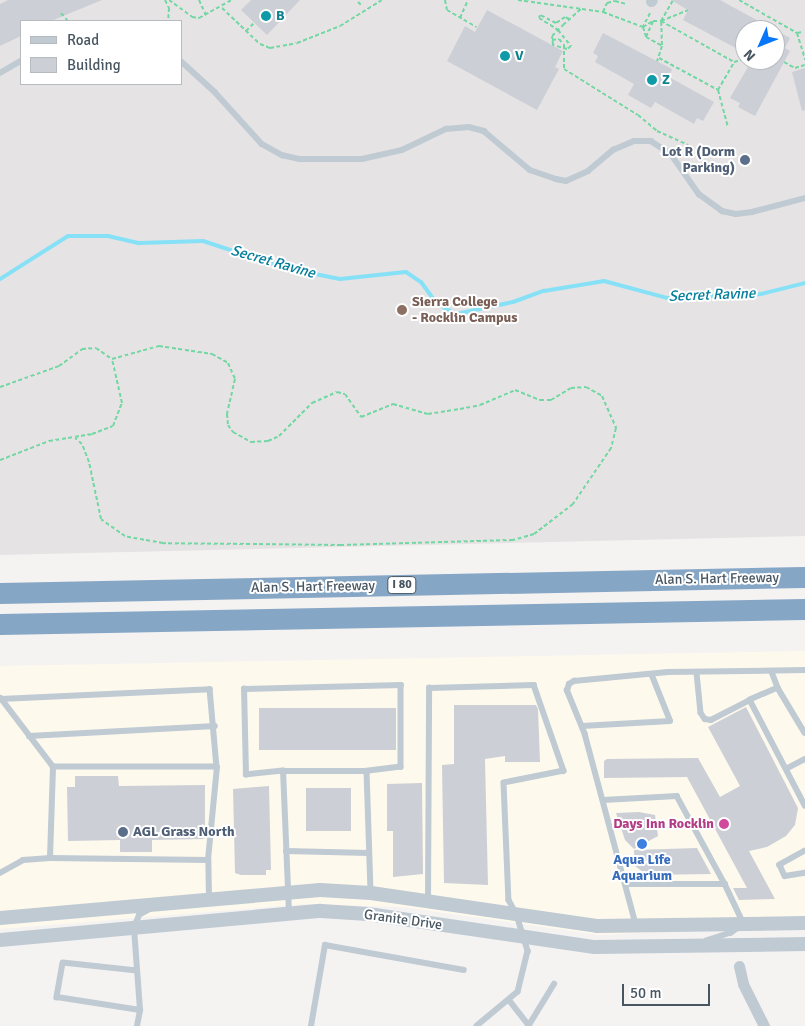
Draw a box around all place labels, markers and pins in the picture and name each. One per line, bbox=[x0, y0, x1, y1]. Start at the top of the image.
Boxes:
place label: B bbox=[276, 8, 285, 24]
marker: B bbox=[260, 10, 272, 22]
place label: V bbox=[515, 48, 523, 64]
marker: V bbox=[499, 50, 511, 62]
place label: Z bbox=[662, 72, 670, 88]
marker: Z bbox=[646, 74, 658, 86]
place label: Lot R (Dorm Parking) bbox=[662, 144, 735, 176]
marker: Lot R (Dorm Parking) bbox=[739, 154, 751, 166]
place label: Sierra College - Rocklin Campus bbox=[412, 294, 517, 326]
marker: Sierra College - Rocklin Campus bbox=[396, 304, 408, 316]
place label: Days Inn Rocklin bbox=[613, 816, 714, 832]
marker: Days Inn Rocklin bbox=[718, 818, 730, 830]
place label: AGL Grass North bbox=[133, 824, 235, 840]
marker: AGL Grass North bbox=[117, 826, 129, 838]
marker: Aqua Life Aquarium bbox=[636, 838, 648, 850]
place label: Aqua Life Aquarium bbox=[612, 852, 672, 884]

